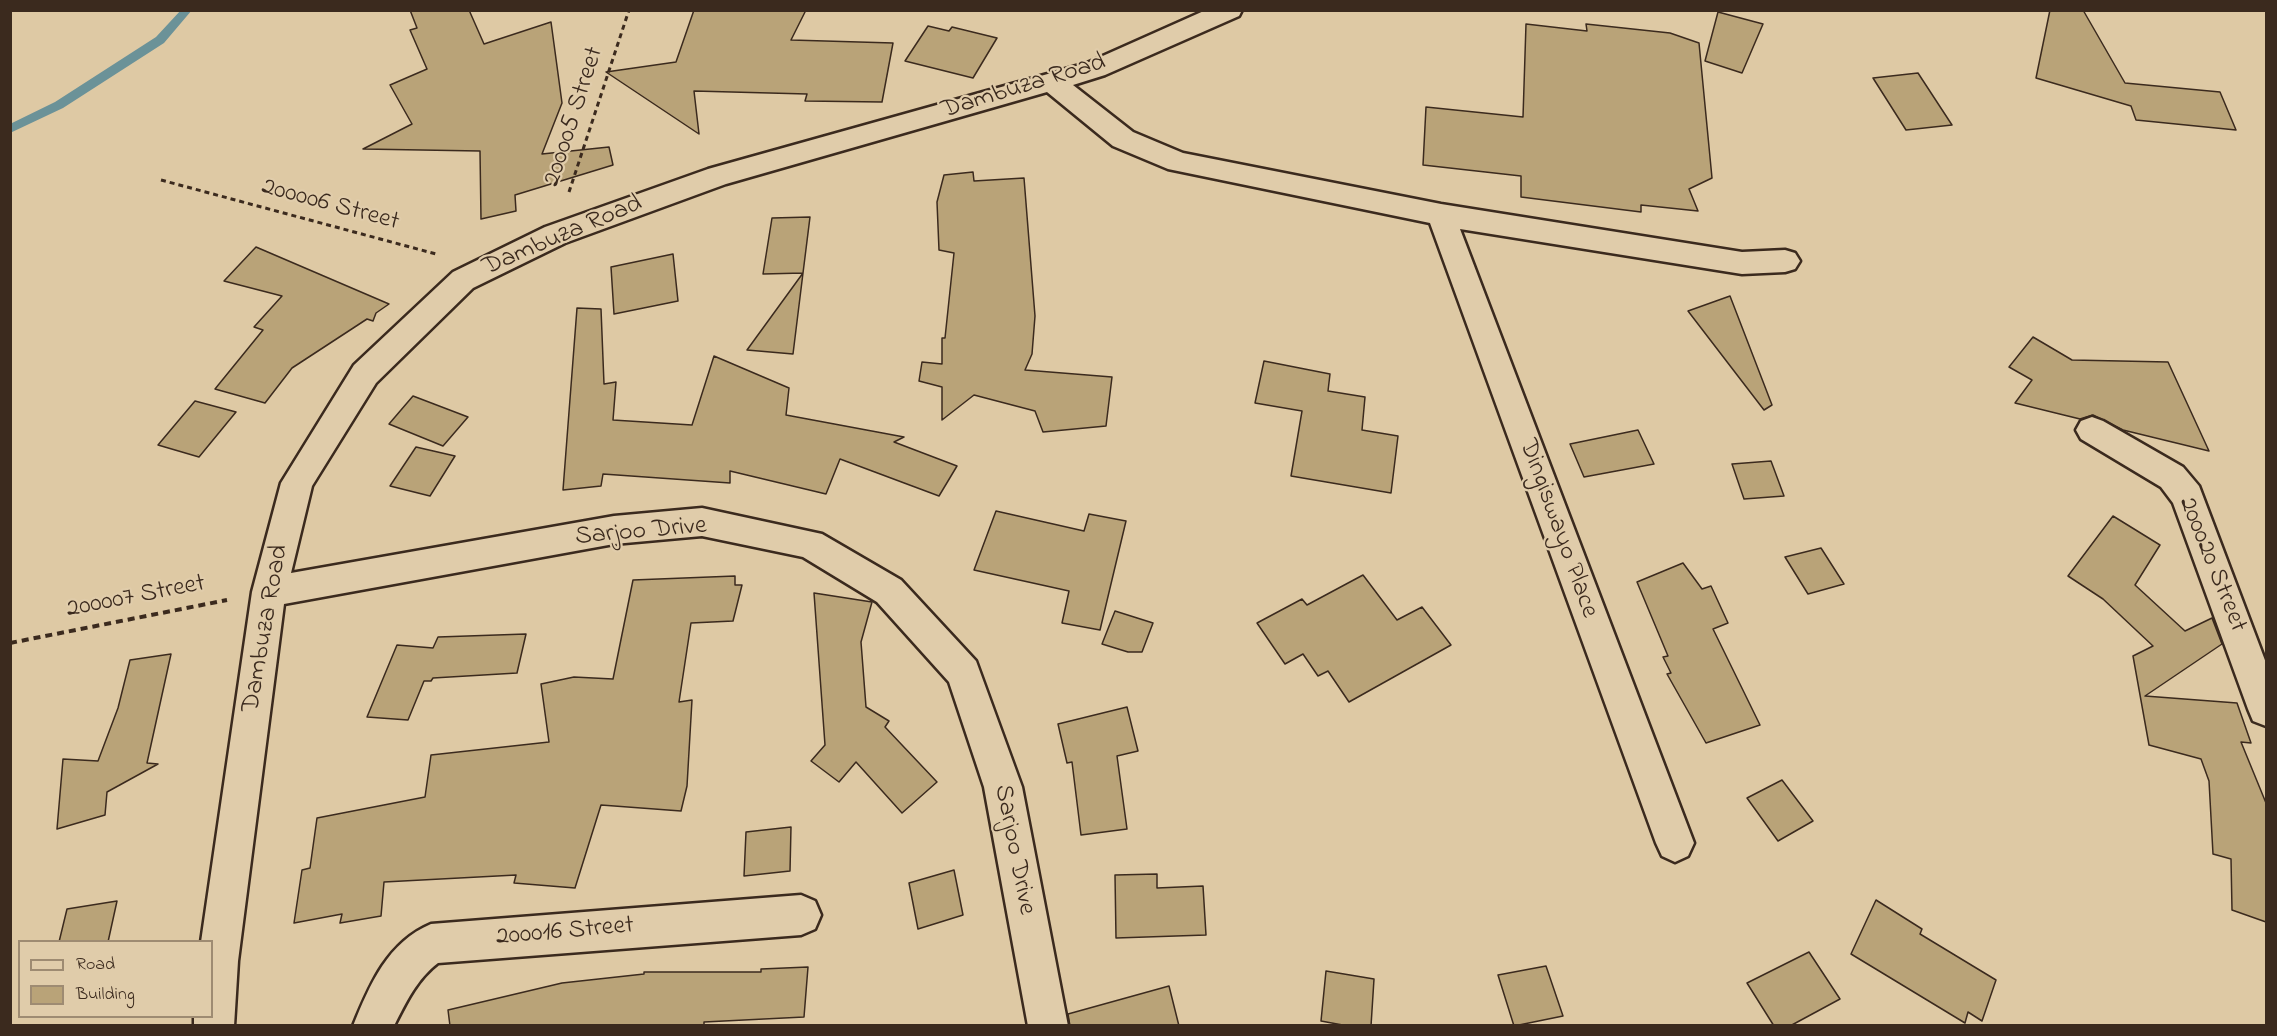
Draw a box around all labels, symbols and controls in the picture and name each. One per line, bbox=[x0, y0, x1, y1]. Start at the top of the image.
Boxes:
street label: 200005 Street bbox=[538, 43, 612, 191]
street label: Dambuza Road bbox=[938, 48, 1110, 128]
street label: 200006 Street bbox=[258, 173, 402, 239]
street label: Dambuza Road bbox=[479, 189, 647, 285]
street label: Dingiswayo Place bbox=[1510, 436, 1604, 622]
street label: 200020 Street bbox=[2170, 493, 2252, 637]
street label: Sarjoo Drive bbox=[574, 512, 708, 554]
street label: Dambuza Road bbox=[237, 543, 297, 715]
street label: 200007 Street bbox=[64, 569, 208, 627]
street label: Sarjoo Drive bbox=[985, 782, 1041, 918]
street label: 200016 Street bbox=[495, 911, 635, 955]
legend bbox=[18, 940, 213, 1018]
text: Road bbox=[76, 952, 115, 978]
text: Building bbox=[76, 982, 135, 1008]

